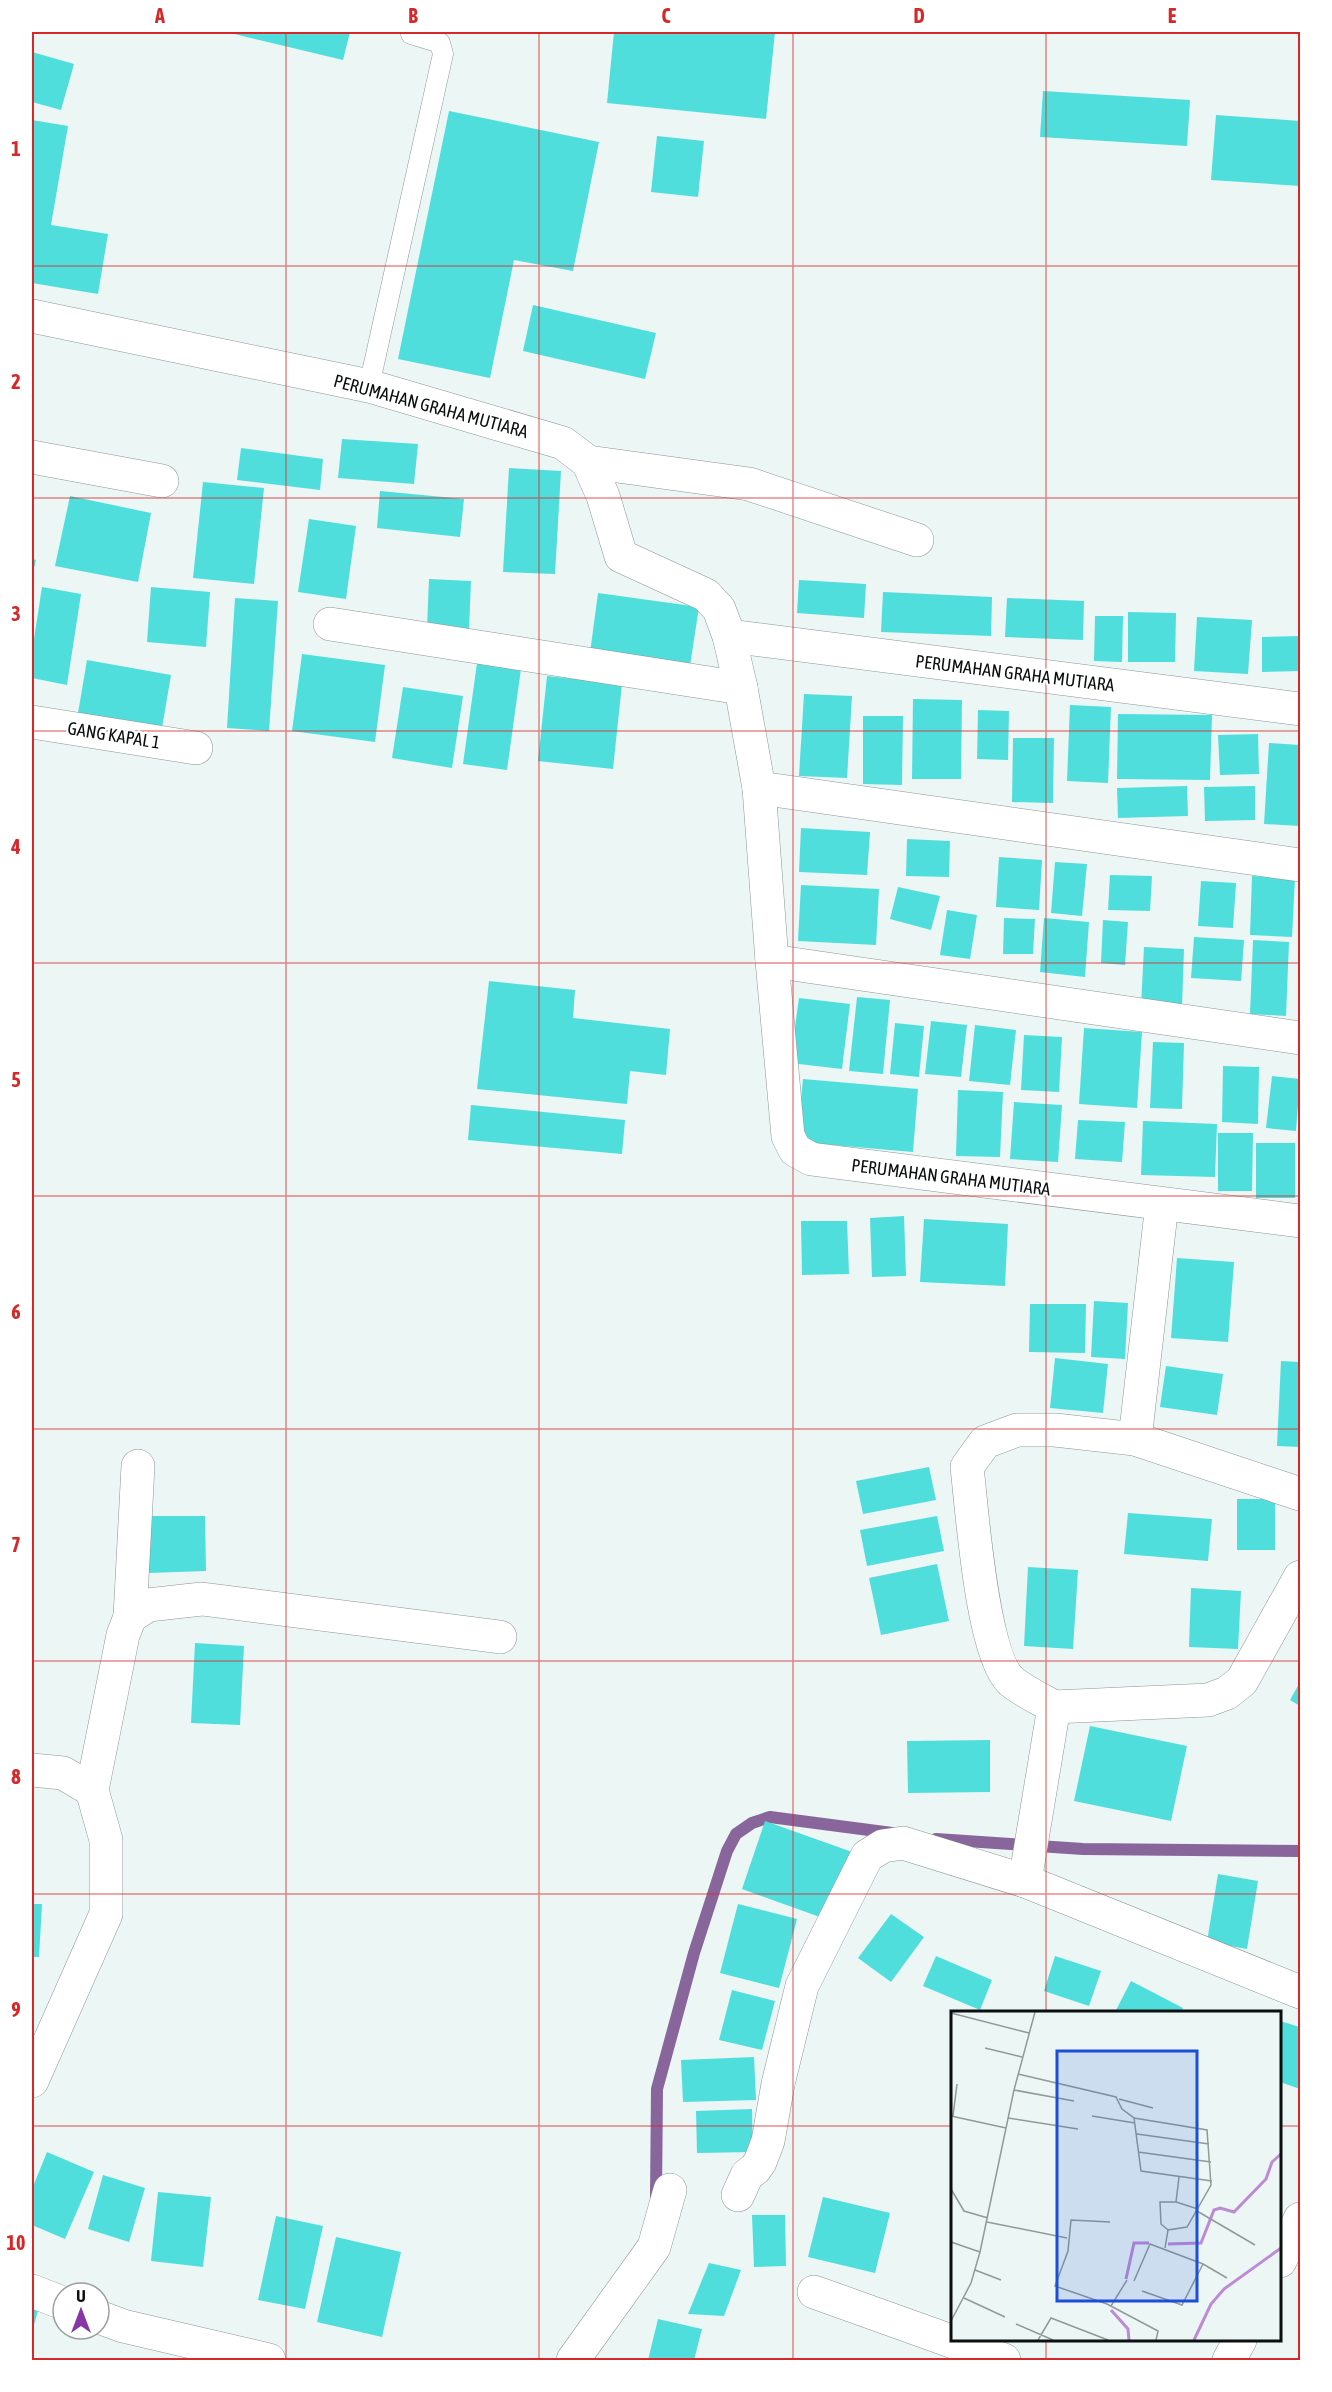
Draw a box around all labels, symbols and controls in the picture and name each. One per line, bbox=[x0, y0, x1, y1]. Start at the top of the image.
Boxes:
text: A bbox=[154, 4, 165, 27]
text: B bbox=[408, 4, 418, 27]
text: C bbox=[662, 4, 671, 27]
text: D bbox=[913, 4, 925, 27]
text: E bbox=[1168, 4, 1177, 27]
text: 1 bbox=[11, 137, 21, 160]
text: 2 bbox=[11, 370, 21, 393]
street label: PERUMAHAN GRAHA MUTIARA bbox=[332, 370, 531, 442]
text: 3 bbox=[11, 602, 21, 625]
street label: PERUMAHAN GRAHA MUTIARA bbox=[914, 650, 1116, 696]
street label: GANG KAPAL 1 bbox=[66, 717, 162, 753]
text: 4 bbox=[10, 835, 21, 858]
text: 5 bbox=[11, 1068, 21, 1091]
street label: PERUMAHAN GRAHA MUTIARA bbox=[850, 1154, 1052, 1200]
text: 6 bbox=[11, 1300, 21, 1323]
text: 7 bbox=[11, 1533, 21, 1556]
text: 8 bbox=[11, 1765, 21, 1788]
text: 9 bbox=[11, 1998, 21, 2021]
inset map bbox=[951, 2011, 1281, 2341]
text: 10 bbox=[7, 2231, 25, 2254]
north arrow bbox=[51, 2281, 111, 2341]
text: U bbox=[76, 2287, 86, 2305]

